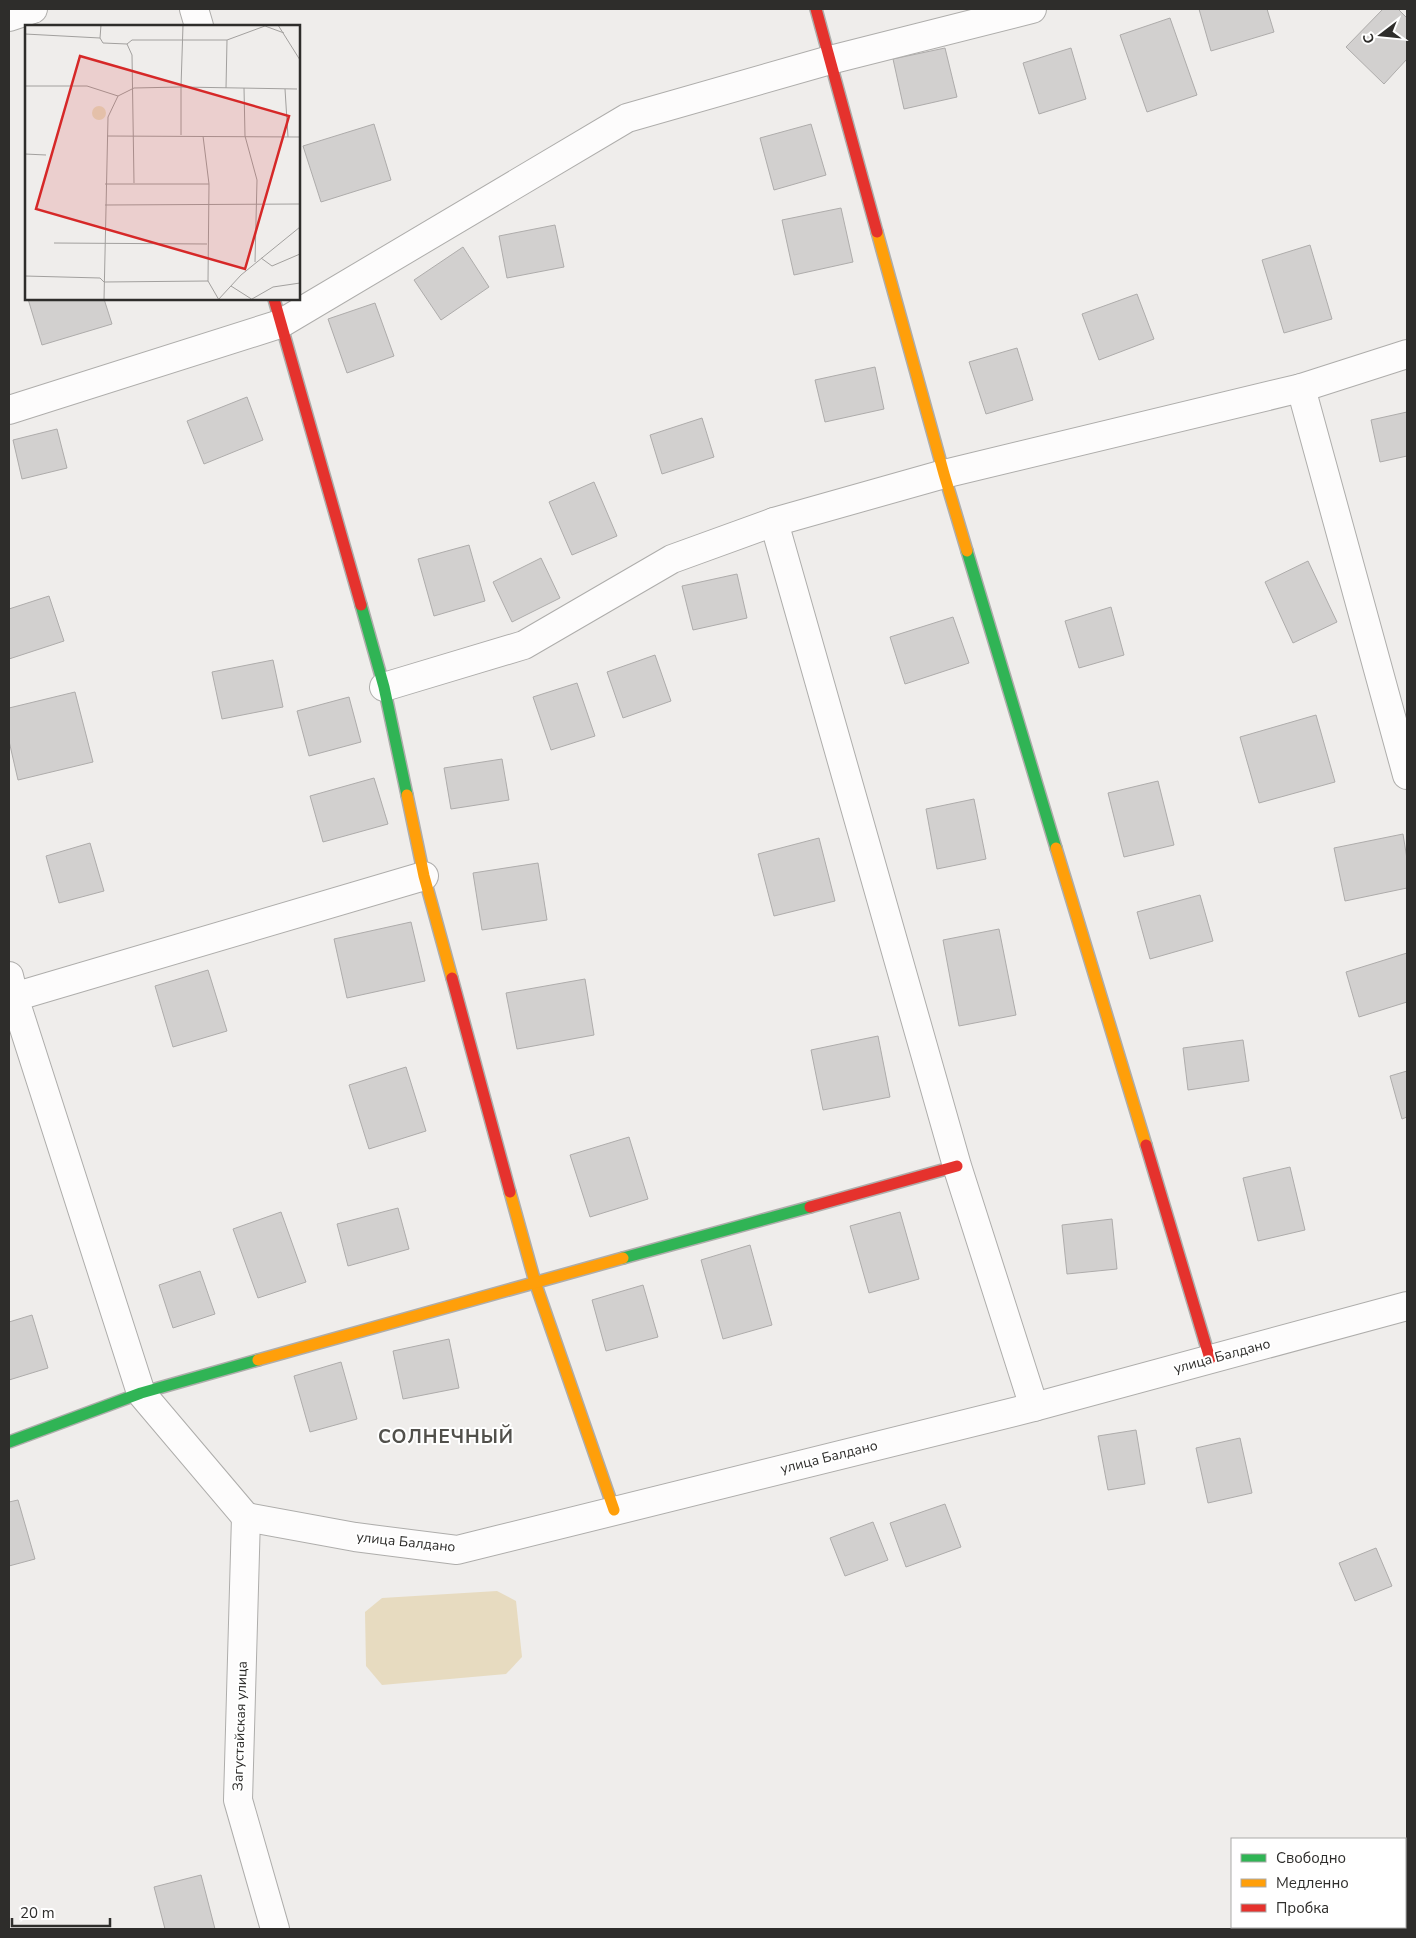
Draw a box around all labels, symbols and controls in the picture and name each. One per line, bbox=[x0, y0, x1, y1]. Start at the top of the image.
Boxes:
north arrow bbox=[1356, 10, 1406, 60]
inset map bbox=[25, 25, 300, 300]
text: С bbox=[1358, 31, 1379, 46]
street label: улица Балдано bbox=[1172, 1334, 1273, 1378]
district label: СОЛНЕЧНЫЙ bbox=[378, 1424, 514, 1450]
street label: улица Балдано bbox=[778, 1436, 880, 1478]
street label: улица Балдано bbox=[356, 1527, 457, 1557]
street label: Загустайская улица bbox=[228, 1661, 252, 1791]
legend bbox=[1231, 1838, 1406, 1928]
text: Свободно bbox=[1276, 1848, 1346, 1868]
text: Медленно bbox=[1276, 1873, 1349, 1893]
scale bar bbox=[12, 1896, 110, 1928]
text: Пробка bbox=[1276, 1898, 1329, 1918]
text: 20 m bbox=[20, 1903, 55, 1923]

